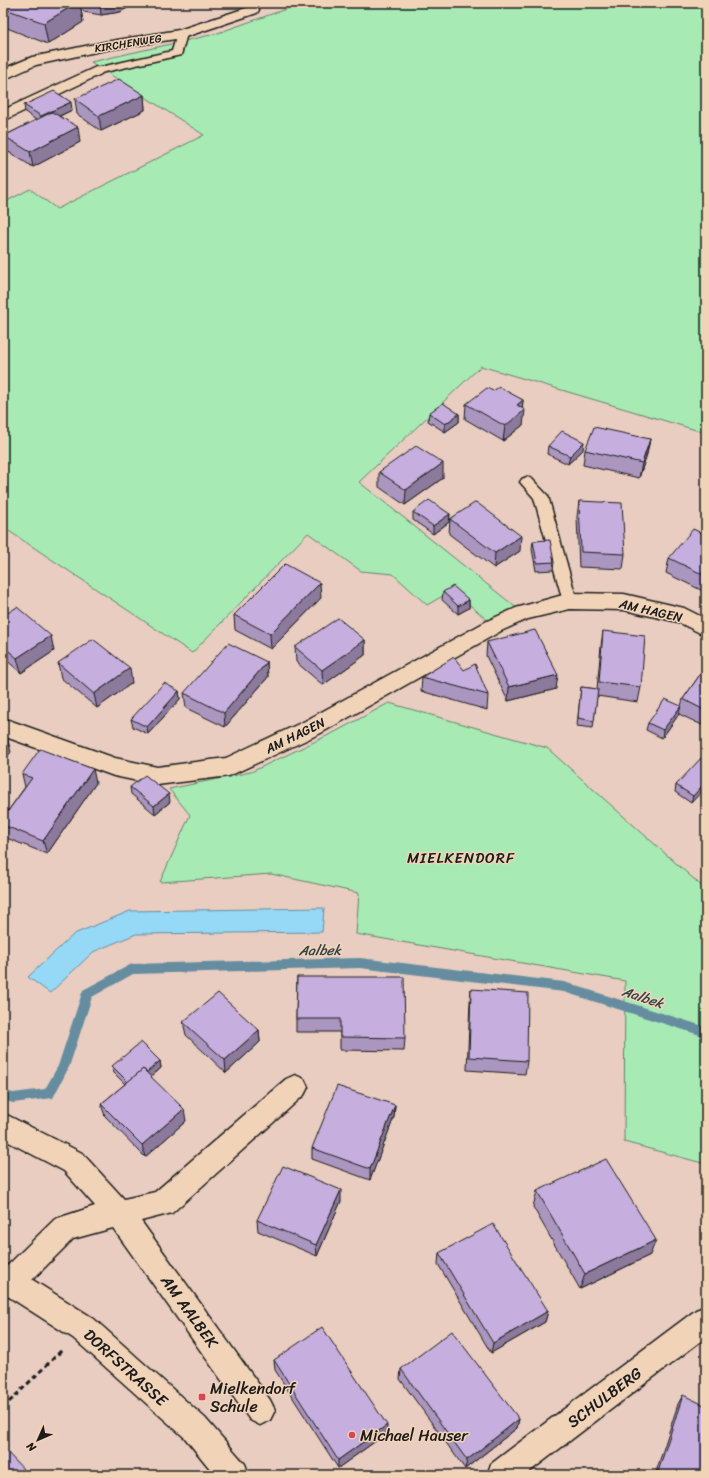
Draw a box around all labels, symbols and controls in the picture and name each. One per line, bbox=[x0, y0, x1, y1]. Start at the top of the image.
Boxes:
street label: KIRCHENWEG bbox=[93, 29, 163, 58]
street label: AM HAGEN bbox=[616, 592, 685, 629]
street label: AM HAGEN bbox=[260, 711, 329, 760]
district label: MIELKENDORF bbox=[407, 845, 515, 871]
water label: Aalbek bbox=[298, 938, 343, 963]
water label: Aalbek bbox=[618, 979, 668, 1016]
street label: AM AALBEK bbox=[152, 1268, 227, 1355]
street label: DORFSTRASSE bbox=[77, 1321, 176, 1414]
street label: SCHULBERG bbox=[560, 1359, 648, 1435]
place label: Mielkendorf Schule bbox=[210, 1374, 297, 1421]
marker: Mielkendorf Schule bbox=[197, 1392, 207, 1402]
north arrow bbox=[18, 1420, 58, 1460]
place label: Michael Hauser bbox=[360, 1421, 469, 1450]
marker: Michael Hauser bbox=[347, 1430, 357, 1440]
text: N bbox=[22, 1437, 41, 1457]

